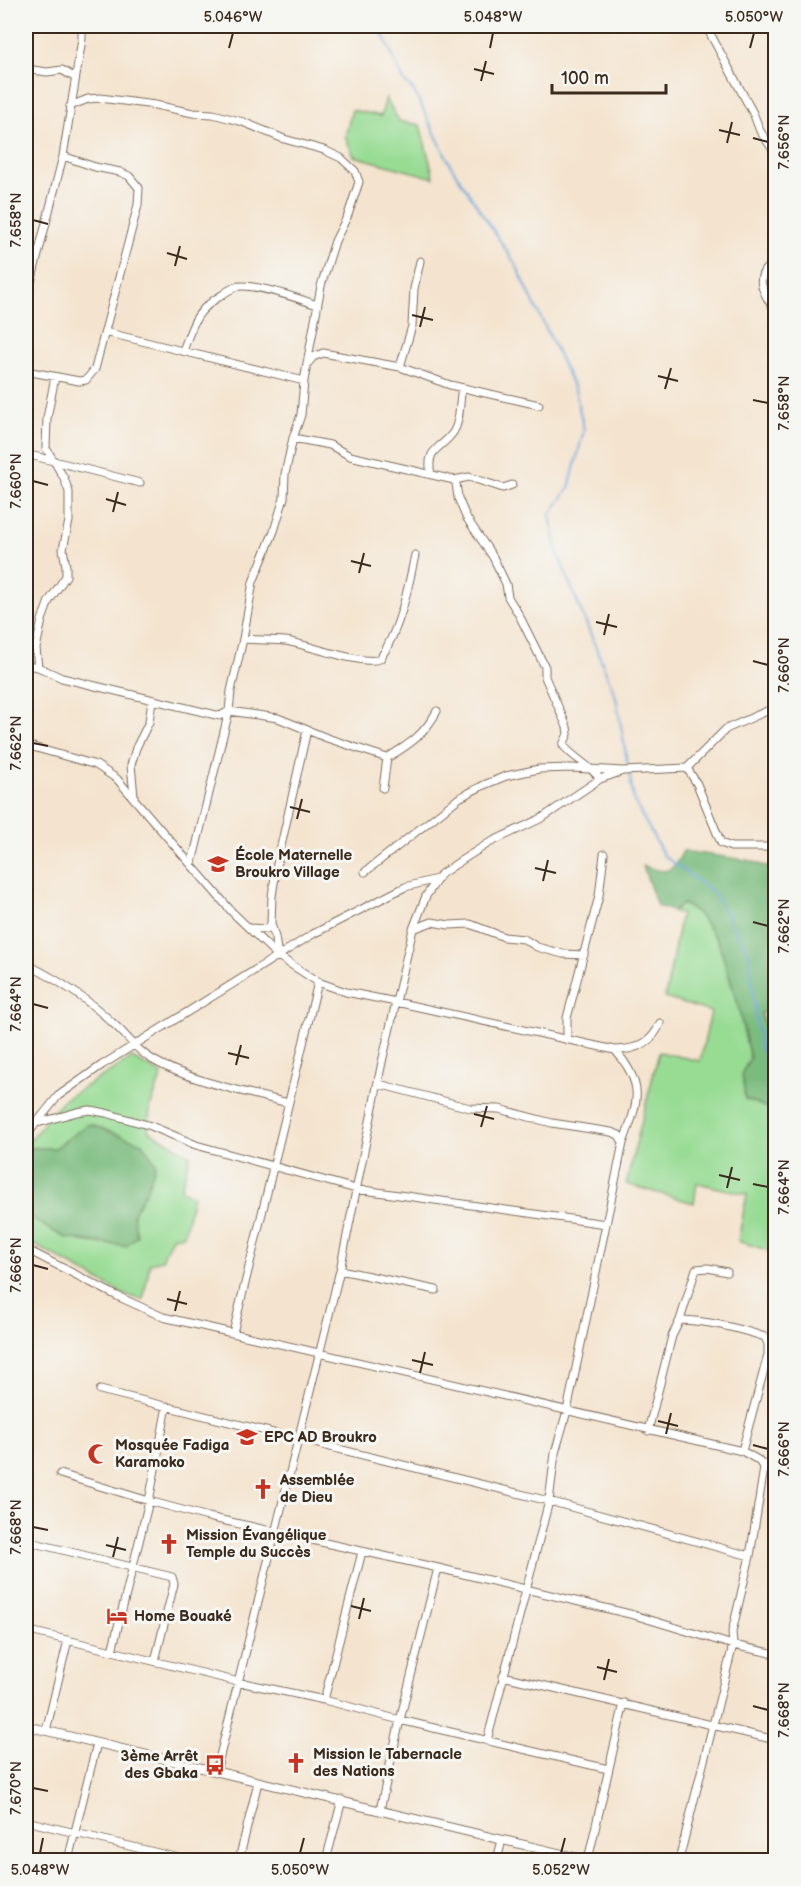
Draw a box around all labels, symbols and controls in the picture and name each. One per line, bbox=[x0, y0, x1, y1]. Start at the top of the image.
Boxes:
text: 5.046°W bbox=[204, 8, 263, 27]
text: 5.048°W bbox=[464, 8, 523, 27]
text: 5.050°W bbox=[725, 8, 783, 27]
scale bar bbox=[552, 57, 666, 95]
text: 100 m bbox=[561, 68, 609, 89]
text: 7.656°N bbox=[775, 114, 794, 170]
text: 7.658°N bbox=[7, 193, 26, 248]
text: 7.658°N bbox=[775, 376, 794, 431]
text: 7.660°N bbox=[7, 453, 26, 509]
text: 7.660°N bbox=[775, 637, 794, 693]
text: 7.662°N bbox=[7, 715, 26, 771]
place label: École Maternelle Broukro Village bbox=[235, 845, 352, 882]
school or university icon: École Maternelle Broukro Village bbox=[206, 852, 230, 876]
text: 7.662°N bbox=[775, 898, 794, 954]
text: 7.664°N bbox=[7, 976, 26, 1032]
text: 7.664°N bbox=[775, 1159, 794, 1215]
text: 7.666°N bbox=[7, 1237, 26, 1293]
text: 7.666°N bbox=[775, 1421, 794, 1477]
school or university icon: EPC AD Broukro bbox=[235, 1425, 259, 1449]
place label: EPC AD Broukro bbox=[264, 1428, 377, 1447]
place label: Mosquée Fadiga Karamoko bbox=[115, 1436, 229, 1472]
mosque icon: Mosquée Fadiga Karamoko bbox=[86, 1442, 110, 1466]
place label: Assemblée de Dieu bbox=[279, 1471, 355, 1507]
church icon: Assemblée de Dieu bbox=[251, 1477, 275, 1501]
text: 7.668°N bbox=[7, 1499, 26, 1555]
place label: Mission Évangélique Temple du Succès bbox=[186, 1525, 327, 1562]
church icon: Mission Évangélique Temple du Succès bbox=[157, 1532, 181, 1556]
hotel icon: Home Bouaké bbox=[105, 1604, 129, 1628]
place label: Home Bouaké bbox=[134, 1607, 232, 1626]
text: 7.668°N bbox=[775, 1682, 794, 1738]
place label: Mission le Tabernacle des Nations bbox=[313, 1745, 462, 1781]
place label: 3ème Arrêt des Gbaka bbox=[121, 1747, 198, 1783]
church icon: Mission le Tabernacle des Nations bbox=[284, 1751, 308, 1775]
bus stop icon: 3ème Arrêt des Gbaka bbox=[203, 1753, 227, 1777]
text: 7.670°N bbox=[7, 1761, 26, 1815]
text: 5.048°W bbox=[11, 1861, 70, 1880]
text: 5.050°W bbox=[271, 1861, 329, 1880]
text: 5.052°W bbox=[532, 1861, 590, 1880]

